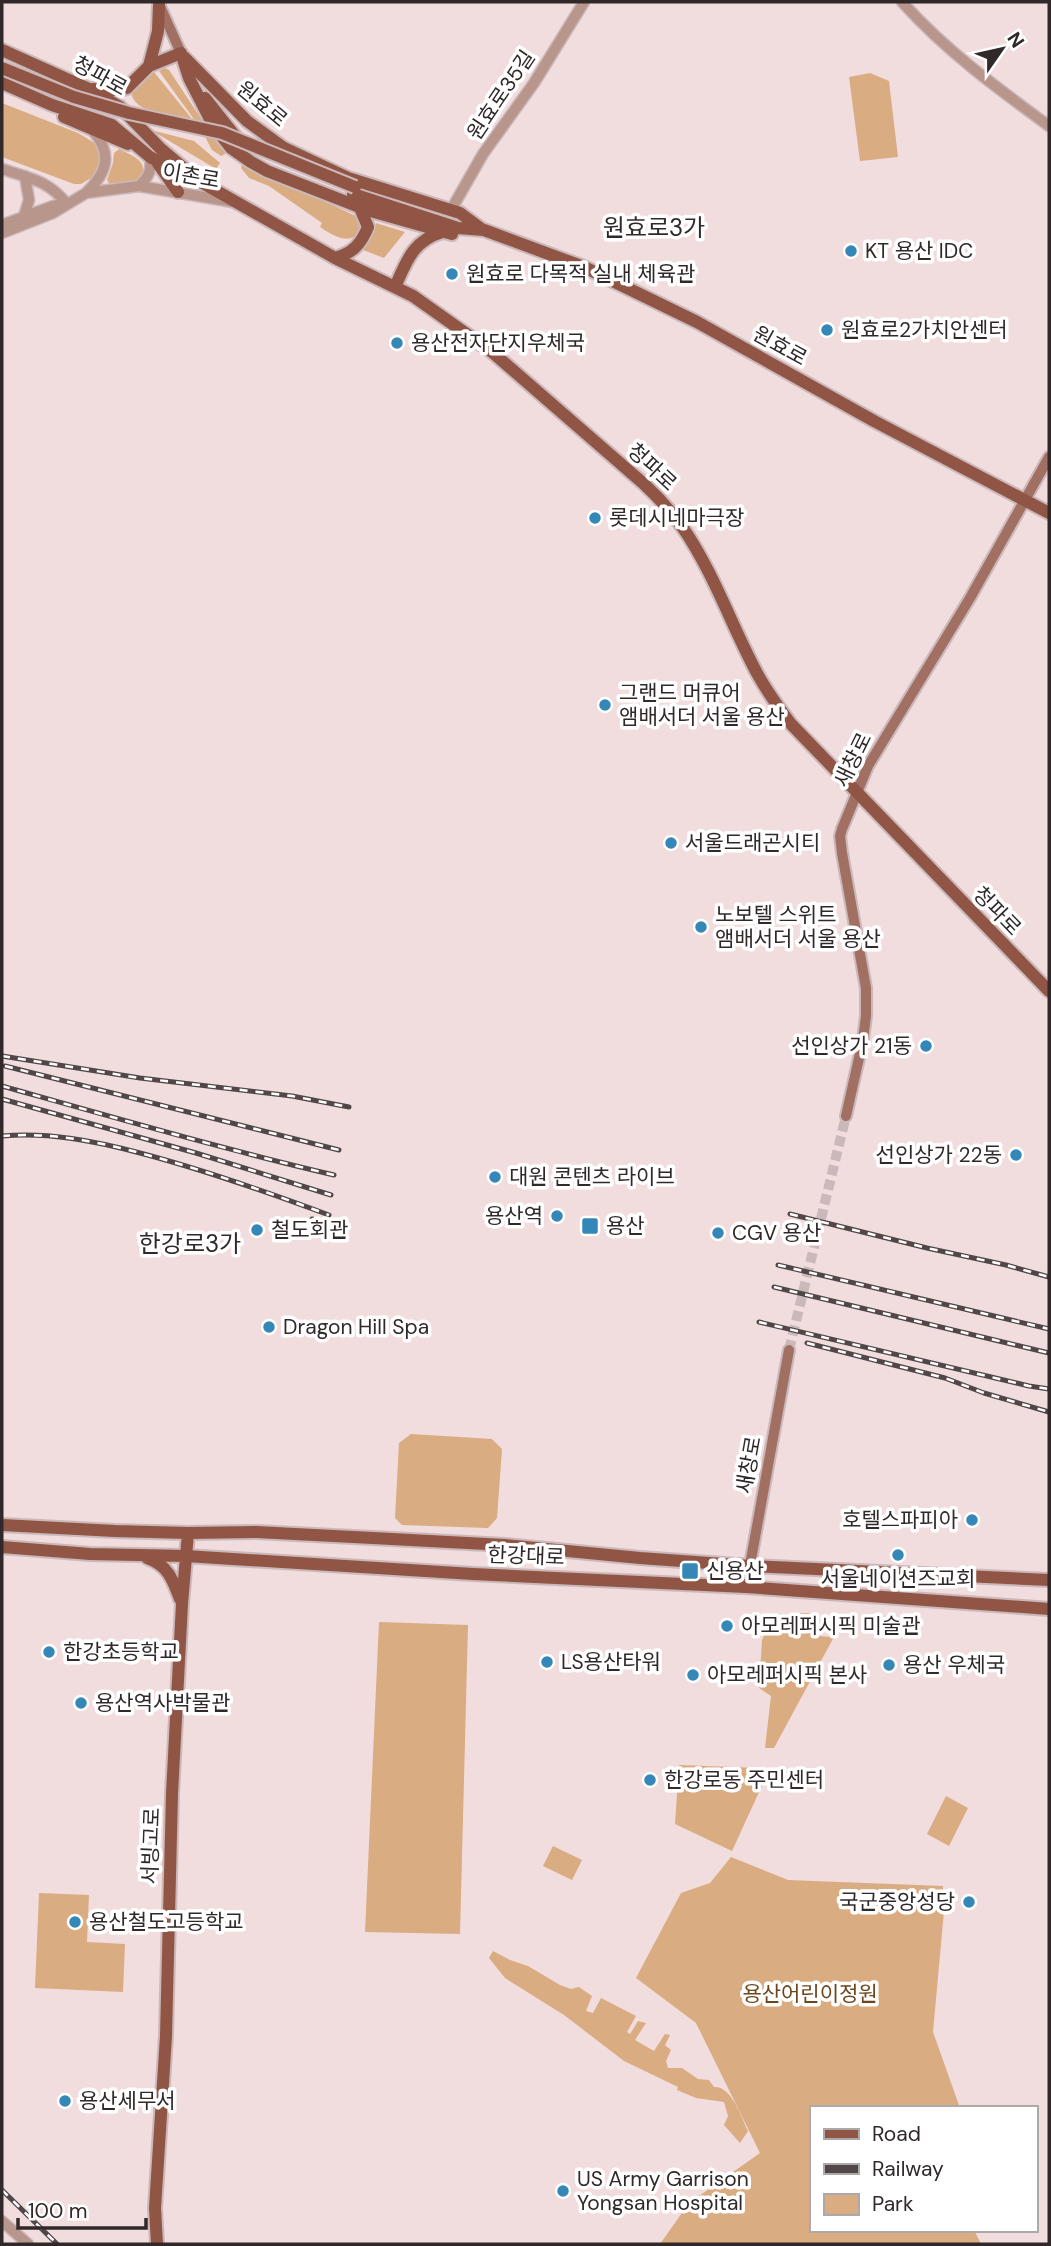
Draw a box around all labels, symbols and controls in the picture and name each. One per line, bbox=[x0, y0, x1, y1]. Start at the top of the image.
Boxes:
north arrow bbox=[967, 14, 1037, 84]
text: N bbox=[1001, 27, 1030, 53]
street label: 원효로35길 bbox=[461, 45, 541, 145]
street label: 청파로 bbox=[68, 50, 132, 102]
street label: 원효로 bbox=[231, 75, 293, 133]
street label: 이촌로 bbox=[160, 157, 222, 195]
district label: 원효로3가 bbox=[603, 212, 705, 243]
place label: KT 용산 IDC bbox=[865, 237, 973, 265]
marker: KT 용산 IDC bbox=[843, 243, 859, 259]
place label: 원효로 다목적 실내 체육관 bbox=[466, 260, 695, 288]
marker: 원효로 다목적 실내 체육관 bbox=[444, 266, 460, 282]
place label: 원효로2가치안센터 bbox=[841, 316, 1008, 344]
street label: 원효로 bbox=[748, 320, 812, 372]
marker: 원효로2가치안센터 bbox=[819, 322, 835, 338]
place label: 용산전자단지우체국 bbox=[411, 329, 585, 357]
marker: 용산전자단지우체국 bbox=[389, 335, 405, 351]
street label: 청파로 bbox=[621, 437, 683, 497]
place label: 롯데시네마극장 bbox=[609, 504, 744, 532]
marker: 롯데시네마극장 bbox=[587, 510, 603, 526]
place label: 그랜드 머큐어 앰배서더 서울 용산 bbox=[619, 679, 785, 731]
marker: 그랜드 머큐어 앰배서더 서울 용산 bbox=[597, 697, 613, 713]
street label: 새창로 bbox=[828, 728, 878, 792]
place label: 서울드래곤시티 bbox=[685, 829, 820, 857]
marker: 서울드래곤시티 bbox=[663, 835, 679, 851]
street label: 청파로 bbox=[967, 880, 1027, 942]
place label: 노보텔 스위트 앰배서더 서울 용산 bbox=[715, 901, 881, 953]
marker: 노보텔 스위트 앰배서더 서울 용산 bbox=[693, 919, 709, 935]
place label: 선인상가 21동 bbox=[791, 1032, 912, 1060]
marker: 선인상가 21동 bbox=[918, 1038, 934, 1054]
place label: 선인상가 22동 bbox=[876, 1141, 1002, 1169]
marker: 선인상가 22동 bbox=[1008, 1147, 1024, 1163]
place label: 대원 콘텐츠 라이브 bbox=[509, 1163, 675, 1191]
marker: 대원 콘텐츠 라이브 bbox=[487, 1169, 503, 1185]
place label: 용산역 bbox=[485, 1202, 543, 1230]
marker: 용산역 bbox=[549, 1208, 565, 1224]
place label: 용산 bbox=[606, 1212, 645, 1240]
place label: 철도회관 bbox=[271, 1216, 348, 1244]
marker: 용산 bbox=[580, 1216, 600, 1236]
place label: CGV 용산 bbox=[732, 1219, 821, 1247]
marker: 철도회관 bbox=[249, 1222, 265, 1238]
marker: CGV 용산 bbox=[710, 1225, 726, 1241]
district label: 한강로3가 bbox=[139, 1228, 241, 1259]
place label: Dragon Hill Spa bbox=[283, 1313, 429, 1341]
marker: Dragon Hill Spa bbox=[261, 1319, 277, 1335]
street label: 새창로 bbox=[730, 1434, 768, 1496]
place label: 호텔스파피아 bbox=[842, 1506, 958, 1534]
marker: 호텔스파피아 bbox=[964, 1512, 980, 1528]
street label: 한강대로 bbox=[487, 1541, 565, 1571]
marker: 서울네이션즈교회 bbox=[890, 1547, 906, 1563]
place label: 신용산 bbox=[706, 1557, 764, 1585]
marker: 신용산 bbox=[680, 1561, 700, 1581]
place label: 서울네이션즈교회 bbox=[821, 1565, 975, 1593]
place label: 아모레퍼시픽 미술관 bbox=[741, 1612, 920, 1640]
marker: 아모레퍼시픽 미술관 bbox=[719, 1618, 735, 1634]
place label: 한강초등학교 bbox=[63, 1638, 179, 1666]
marker: 한강초등학교 bbox=[41, 1644, 57, 1660]
place label: LS용산타워 bbox=[561, 1648, 661, 1676]
place label: 용산 우체국 bbox=[903, 1651, 1005, 1679]
marker: LS용산타워 bbox=[539, 1654, 555, 1670]
marker: 용산 우체국 bbox=[881, 1657, 897, 1673]
place label: 아모레퍼시픽 본사 bbox=[707, 1661, 867, 1689]
marker: 아모레퍼시픽 본사 bbox=[685, 1667, 701, 1683]
place label: 용산역사박물관 bbox=[95, 1689, 230, 1717]
marker: 용산역사박물관 bbox=[73, 1695, 89, 1711]
place label: 한강로동 주민센터 bbox=[664, 1766, 824, 1794]
marker: 한강로동 주민센터 bbox=[642, 1772, 658, 1788]
street label: 서빙고로 bbox=[136, 1807, 166, 1885]
place label: 국군중앙성당 bbox=[839, 1888, 955, 1916]
marker: 국군중앙성당 bbox=[961, 1894, 977, 1910]
place label: 용산철도고등학교 bbox=[89, 1908, 244, 1936]
marker: 용산철도고등학교 bbox=[67, 1914, 83, 1930]
park label: 용산어린이정원 bbox=[742, 1980, 878, 2008]
place label: 용산세무서 bbox=[79, 2087, 176, 2115]
marker: 용산세무서 bbox=[57, 2093, 73, 2109]
legend bbox=[810, 2106, 1037, 2232]
text: Road bbox=[872, 2120, 921, 2148]
text: Railway bbox=[872, 2155, 944, 2183]
place label: US Army Garrison Yongsan Hospital bbox=[577, 2165, 749, 2217]
marker: US Army Garrison Yongsan Hospital bbox=[555, 2183, 571, 2199]
scale bar bbox=[18, 2186, 145, 2230]
text: Park bbox=[872, 2190, 914, 2218]
text: 100 m bbox=[28, 2197, 88, 2225]

